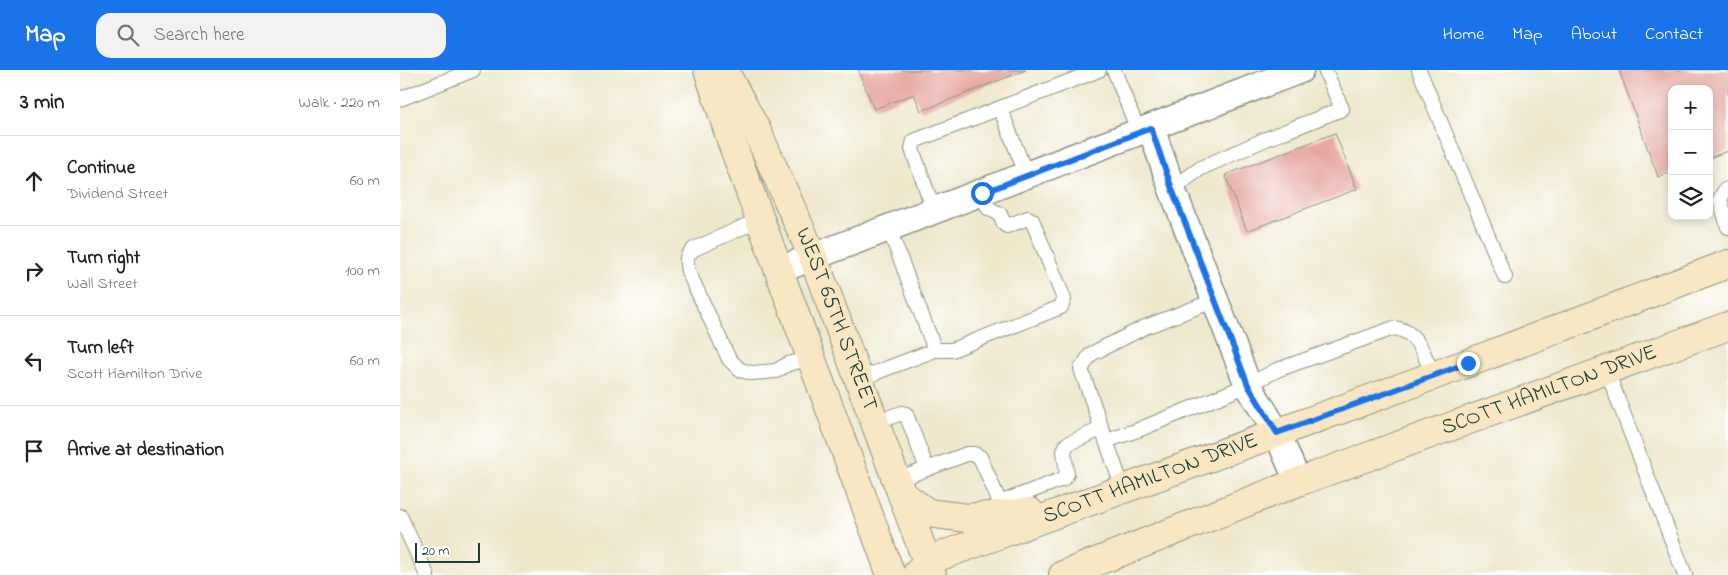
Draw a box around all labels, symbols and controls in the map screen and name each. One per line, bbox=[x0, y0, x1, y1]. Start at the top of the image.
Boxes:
search box bbox=[96, 13, 446, 58]
text: Map bbox=[25, 18, 66, 53]
icon: search bbox=[114, 21, 142, 49]
text: Search here bbox=[154, 22, 245, 49]
text: Home bbox=[1443, 22, 1484, 48]
text: Map bbox=[1512, 22, 1543, 48]
text: About bbox=[1571, 22, 1617, 48]
text: Contact bbox=[1645, 22, 1703, 48]
map controls bbox=[1668, 85, 1713, 220]
button: + bbox=[1668, 85, 1713, 130]
text: 3 min bbox=[20, 88, 64, 118]
text: Walk · 220 m bbox=[299, 91, 380, 115]
button: − bbox=[1668, 130, 1713, 175]
text: Continue bbox=[67, 155, 135, 182]
icon: ahead bbox=[20, 167, 48, 195]
text: 60 m bbox=[350, 169, 380, 193]
button: layers bbox=[1668, 175, 1713, 220]
text: Dividend Street bbox=[67, 182, 168, 206]
route start bbox=[971, 182, 994, 205]
street label: WEST 65TH STREET bbox=[786, 223, 886, 416]
text: Turn right bbox=[67, 245, 140, 272]
icon: right bbox=[20, 257, 48, 285]
text: 100 m bbox=[345, 259, 380, 283]
text: Wall Street bbox=[67, 272, 138, 296]
text: Turn left bbox=[67, 335, 134, 362]
street label: SCOTT HAMILTON DRIVE bbox=[1437, 337, 1661, 445]
icon: left bbox=[20, 347, 48, 375]
text: 60 m bbox=[350, 349, 380, 373]
route end bbox=[1457, 352, 1480, 375]
text: Scott Hamilton Drive bbox=[67, 362, 202, 386]
street label: SCOTT HAMILTON DRIVE bbox=[1039, 425, 1263, 533]
icon: arrive bbox=[20, 437, 48, 465]
text: Arrive at destination bbox=[67, 437, 224, 464]
scale bar bbox=[415, 540, 480, 563]
text: 20 m bbox=[422, 541, 449, 562]

